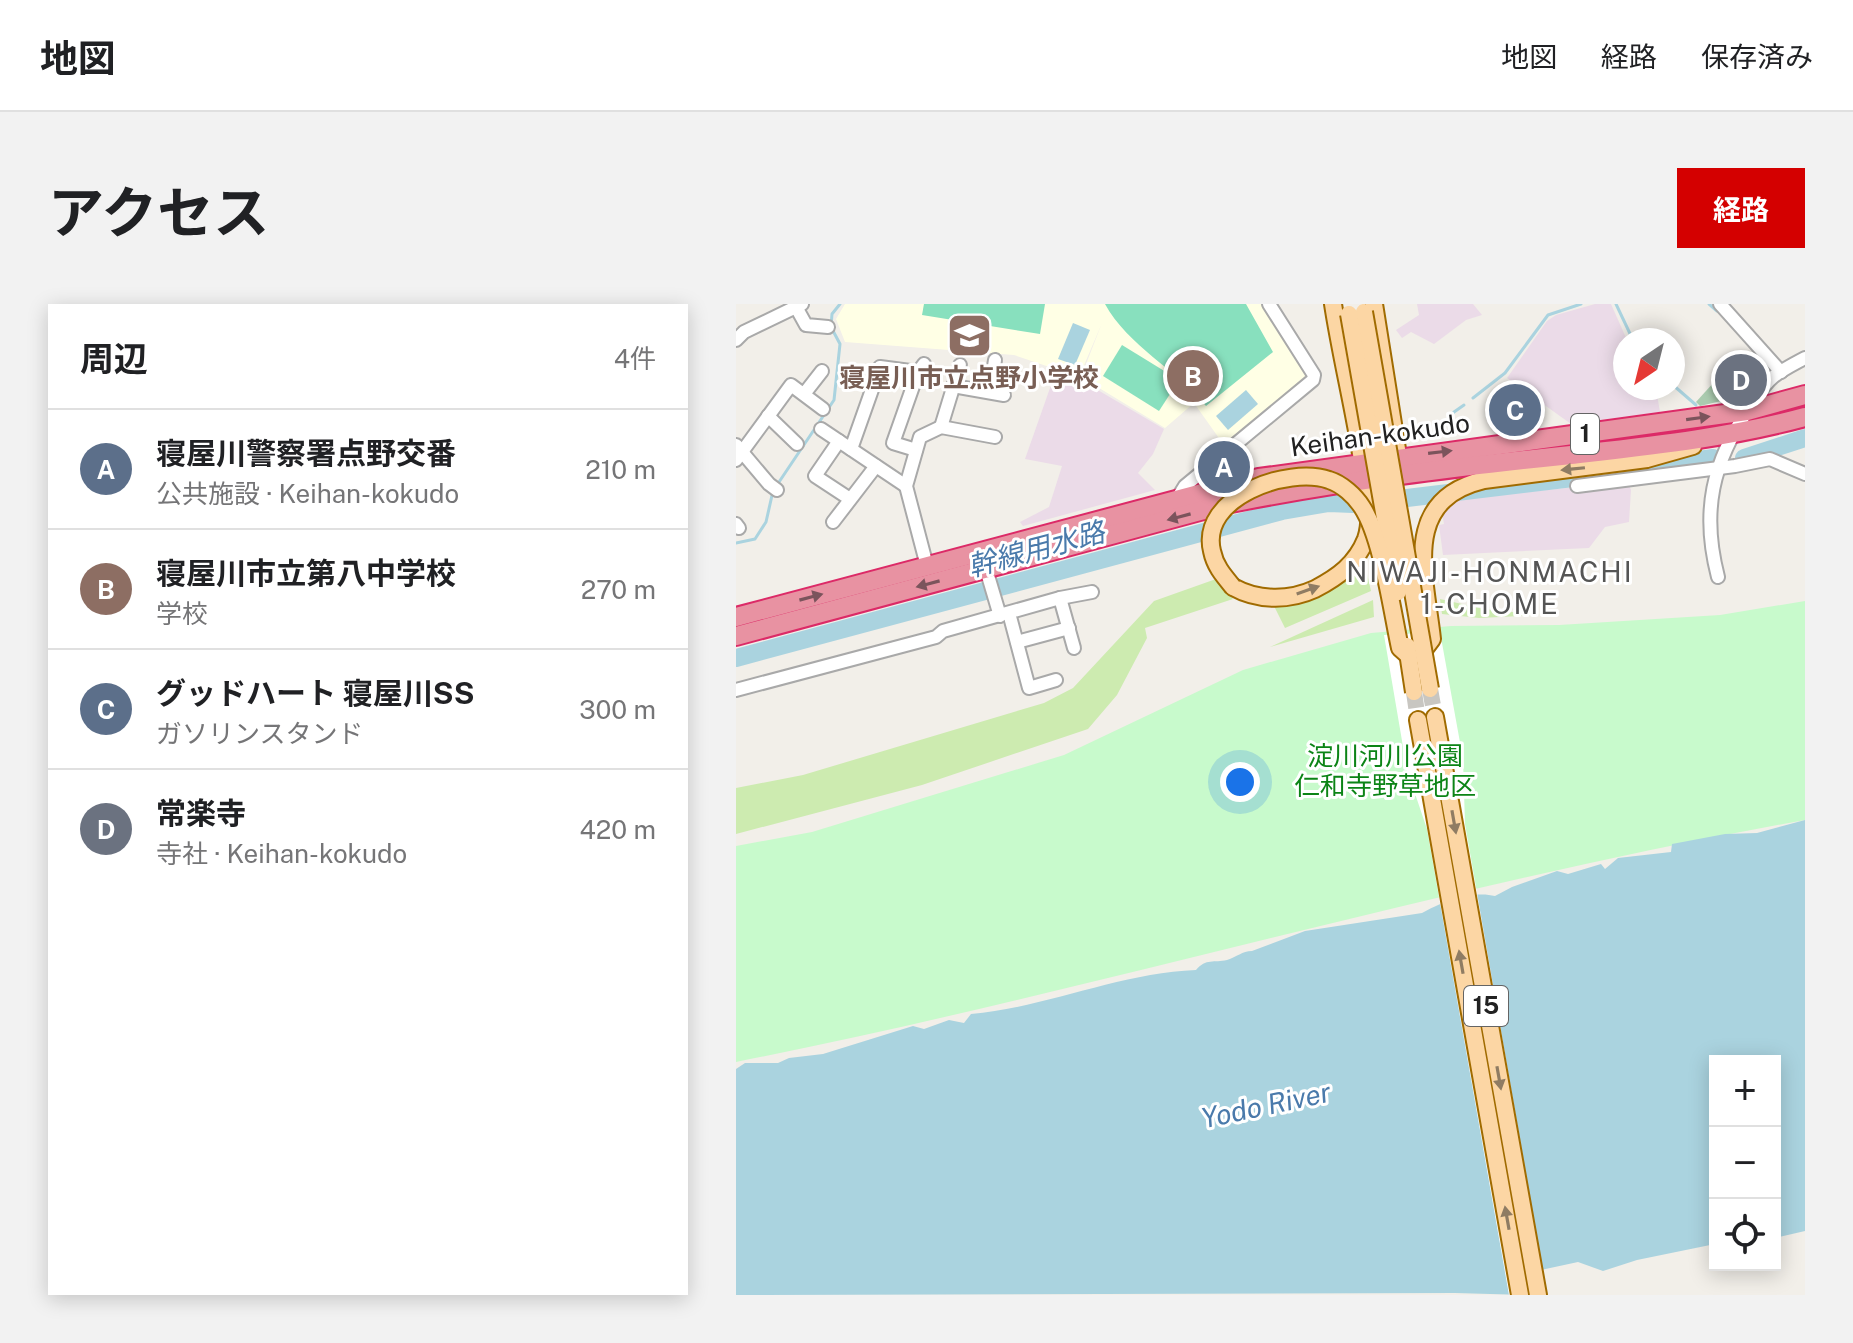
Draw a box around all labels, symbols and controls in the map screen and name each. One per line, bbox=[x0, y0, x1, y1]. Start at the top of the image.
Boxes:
text: 地図 bbox=[40, 36, 116, 81]
text: 地図 bbox=[1501, 40, 1557, 73]
text: 経路 bbox=[1601, 40, 1657, 73]
text: 保存済み bbox=[1701, 40, 1813, 73]
button: 経路 bbox=[1677, 168, 1805, 248]
text: アクセス bbox=[48, 180, 269, 246]
school or university icon: 寝屋川市立点野小学校 bbox=[945, 311, 993, 359]
north arrow bbox=[1613, 328, 1685, 400]
text: 周辺 bbox=[80, 339, 148, 379]
text: 4件 bbox=[614, 343, 656, 374]
pin: B bbox=[1167, 346, 1219, 406]
pin: D bbox=[1715, 350, 1767, 410]
place label: 寝屋川市立点野小学校 bbox=[839, 362, 1099, 393]
pin: C bbox=[1489, 380, 1541, 440]
street label: Keihan-kokudo bbox=[1288, 407, 1472, 462]
one-way arrow bbox=[1685, 411, 1710, 424]
road number: 1 bbox=[1571, 414, 1599, 454]
text: 寝屋川警察署点野交番 bbox=[156, 435, 456, 471]
pin: A bbox=[1198, 437, 1250, 497]
one-way arrow bbox=[1428, 445, 1453, 458]
text: A bbox=[97, 454, 115, 485]
text: 210 m bbox=[585, 454, 656, 485]
one-way arrow bbox=[1560, 462, 1585, 475]
text: 公共施設 · Keihan-kokudo bbox=[156, 478, 459, 509]
one-way arrow bbox=[1167, 511, 1192, 523]
water label: 幹線用水路 bbox=[964, 514, 1110, 583]
text: 寝屋川市立第八中学校 bbox=[156, 555, 456, 591]
district label: NIWAJI-HONMACHI 1-CHOME bbox=[1346, 555, 1634, 620]
text: B bbox=[97, 574, 115, 605]
text: 270 m bbox=[581, 574, 656, 605]
one-way arrow bbox=[916, 578, 940, 591]
one-way arrow bbox=[1296, 584, 1320, 596]
one-way arrow bbox=[800, 590, 824, 603]
text: 学校 bbox=[156, 598, 208, 629]
text: グッドハート 寝屋川SS bbox=[156, 675, 475, 711]
text: C bbox=[97, 694, 115, 725]
text: 300 m bbox=[579, 694, 656, 725]
text: ガソリンスタンド bbox=[156, 718, 363, 749]
park label: 淀川河川公園 仁和寺野草地区 bbox=[1294, 740, 1476, 801]
your location bbox=[1220, 762, 1260, 802]
text: 常楽寺 bbox=[156, 795, 246, 831]
one-way arrow bbox=[1448, 809, 1460, 834]
text: D bbox=[97, 814, 115, 845]
text: 420 m bbox=[579, 814, 656, 845]
text: 寺社 · Keihan-kokudo bbox=[156, 838, 407, 869]
one-way arrow bbox=[1454, 949, 1467, 974]
road number: 15 bbox=[1464, 986, 1508, 1026]
map controls bbox=[1709, 1055, 1781, 1271]
button: + bbox=[1709, 1055, 1781, 1127]
one-way arrow bbox=[1494, 1065, 1506, 1090]
water label: Yodo River bbox=[1198, 1075, 1334, 1134]
button: − bbox=[1709, 1127, 1781, 1199]
button: locate bbox=[1709, 1199, 1781, 1271]
one-way arrow bbox=[1500, 1205, 1512, 1230]

